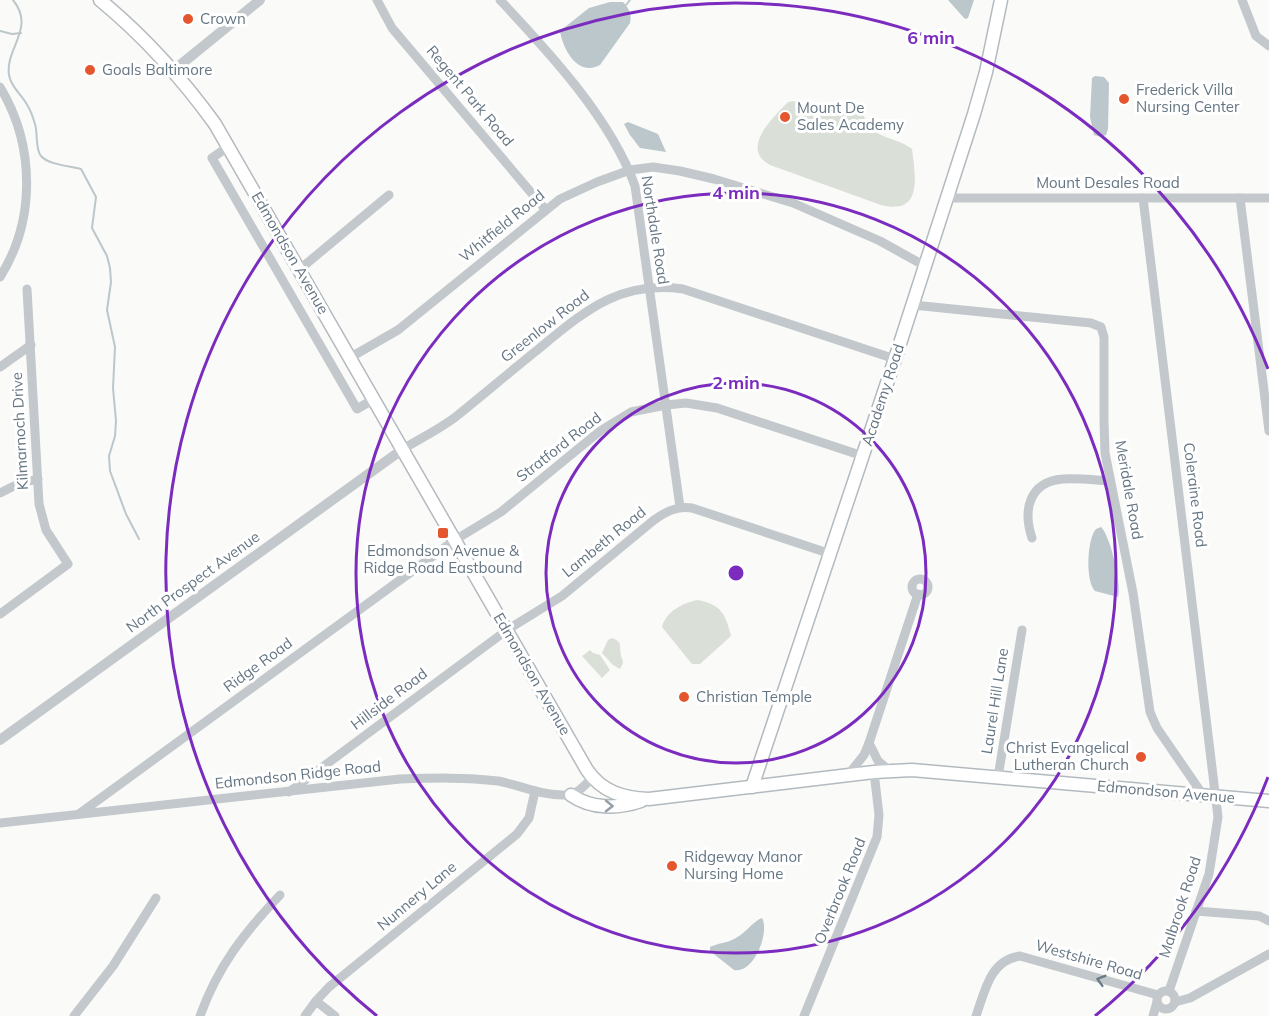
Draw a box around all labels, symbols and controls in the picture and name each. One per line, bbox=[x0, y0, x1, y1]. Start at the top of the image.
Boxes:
place label: Crown bbox=[200, 9, 246, 28]
marker: Crown bbox=[181, 12, 195, 26]
text: 6 min bbox=[907, 26, 955, 49]
street label: Regent Park Road bbox=[423, 41, 518, 150]
place label: Goals Baltimore bbox=[102, 60, 212, 79]
marker: Goals Baltimore bbox=[83, 63, 97, 77]
place label: Frederick Villa Nursing Center bbox=[1136, 80, 1240, 116]
marker: Frederick Villa Nursing Center bbox=[1117, 92, 1131, 106]
place label: Mount De Sales Academy bbox=[797, 98, 904, 134]
marker: Mount De Sales Academy bbox=[778, 110, 792, 124]
street label: Mount Desales Road bbox=[1036, 173, 1180, 192]
street label: Northdale Road bbox=[638, 174, 673, 286]
text: 4 min bbox=[712, 181, 760, 204]
street label: Whitfield Road bbox=[455, 185, 548, 266]
street label: Edmondson Avenue bbox=[248, 188, 333, 317]
street label: Greenlow Road bbox=[497, 285, 593, 366]
street label: Academy Road bbox=[857, 341, 908, 448]
text: 2 min bbox=[712, 371, 760, 394]
street label: Kilmarnoch Drive bbox=[7, 372, 32, 490]
street label: Stratford Road bbox=[512, 408, 605, 486]
street label: Meridale Road bbox=[1111, 439, 1148, 541]
street label: Coleraine Road bbox=[1180, 441, 1211, 549]
street label: Lambeth Road bbox=[558, 502, 649, 581]
marker: Edmondson Avenue & Ridge Road Eastbound bbox=[436, 526, 450, 540]
street label: North Prospect Avenue bbox=[122, 527, 263, 636]
place label: Edmondson Avenue & Ridge Road Eastbound bbox=[363, 541, 523, 577]
centre of rings bbox=[726, 563, 746, 583]
street label: Edmondson Avenue bbox=[490, 609, 575, 738]
street label: Ridge Road bbox=[219, 633, 296, 696]
street label: Laurel Hill Lane bbox=[977, 647, 1012, 755]
street label: Hillside Road bbox=[347, 664, 431, 734]
place label: Christian Temple bbox=[696, 687, 812, 706]
marker: Christian Temple bbox=[677, 690, 691, 704]
place label: Christ Evangelical Lutheran Church bbox=[1006, 738, 1129, 774]
marker: Christ Evangelical Lutheran Church bbox=[1134, 750, 1148, 764]
street label: Edmondson Ridge Road bbox=[214, 756, 382, 793]
street label: Edmondson Avenue bbox=[1096, 776, 1236, 807]
one-way arrow bbox=[604, 800, 613, 812]
street label: Overbrook Road bbox=[810, 835, 869, 947]
place label: Ridgeway Manor Nursing Home bbox=[684, 847, 803, 883]
street label: Malbrook Road bbox=[1154, 854, 1205, 960]
street label: Nunnery Lane bbox=[373, 857, 460, 934]
marker: Ridgeway Manor Nursing Home bbox=[665, 859, 679, 873]
street label: Westshire Road bbox=[1033, 935, 1145, 984]
one-way arrow bbox=[1096, 975, 1107, 987]

